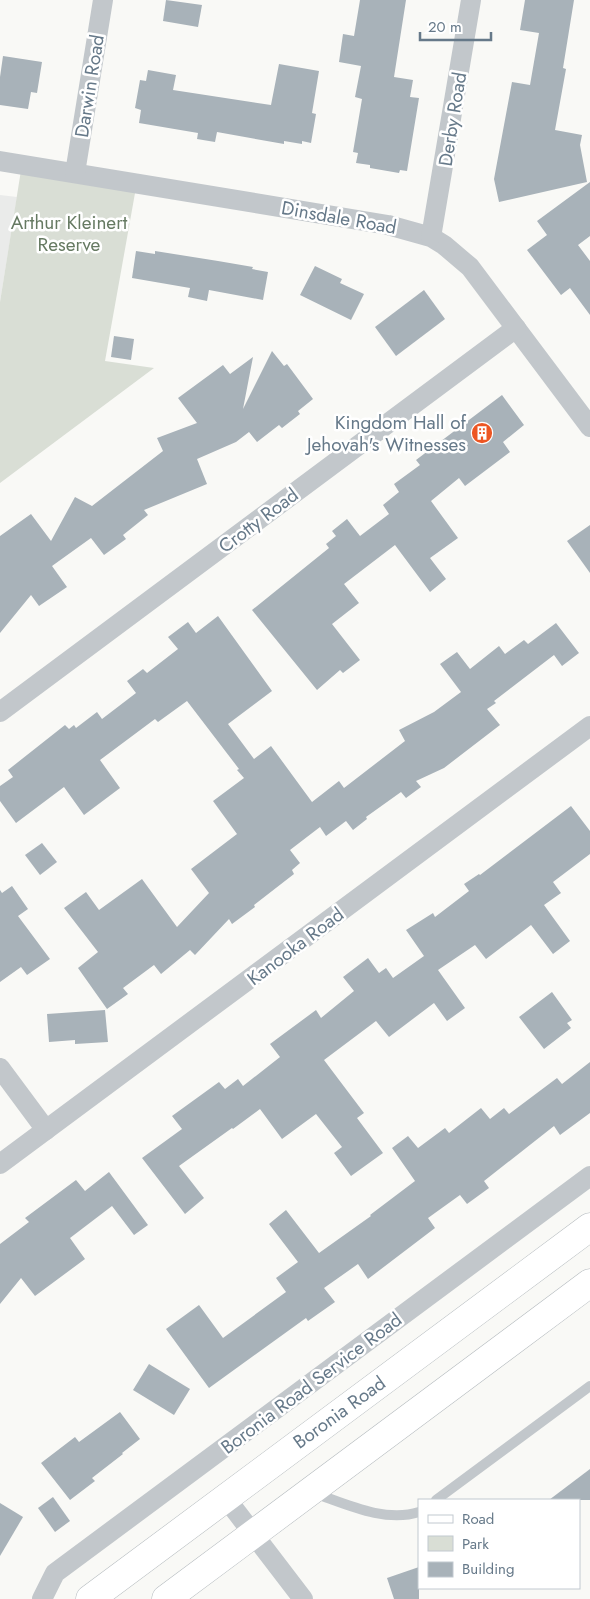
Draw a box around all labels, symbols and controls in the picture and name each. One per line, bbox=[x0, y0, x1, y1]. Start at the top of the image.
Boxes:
scale bar bbox=[420, 10, 491, 42]
text: 20 m bbox=[428, 16, 462, 38]
street label: Darwin Road bbox=[68, 33, 111, 139]
street label: Derby Road bbox=[432, 70, 473, 168]
street label: Dinsdale Road bbox=[279, 194, 399, 241]
park label: Arthur Kleinert Reserve bbox=[11, 209, 128, 258]
place label: Kingdom Hall of Jehovah's Witnesses bbox=[304, 409, 467, 458]
building icon: Kingdom Hall of Jehovah's Witnesses bbox=[470, 421, 494, 445]
street label: Crotty Road bbox=[213, 481, 304, 559]
street label: Kanooka Road bbox=[241, 901, 349, 992]
street label: Boronia Road Service Road bbox=[216, 1308, 406, 1458]
street label: Boronia Road bbox=[288, 1371, 390, 1453]
legend bbox=[418, 1499, 580, 1589]
text: Road bbox=[462, 1508, 494, 1530]
text: Park bbox=[462, 1533, 489, 1555]
text: Building bbox=[462, 1558, 514, 1580]

